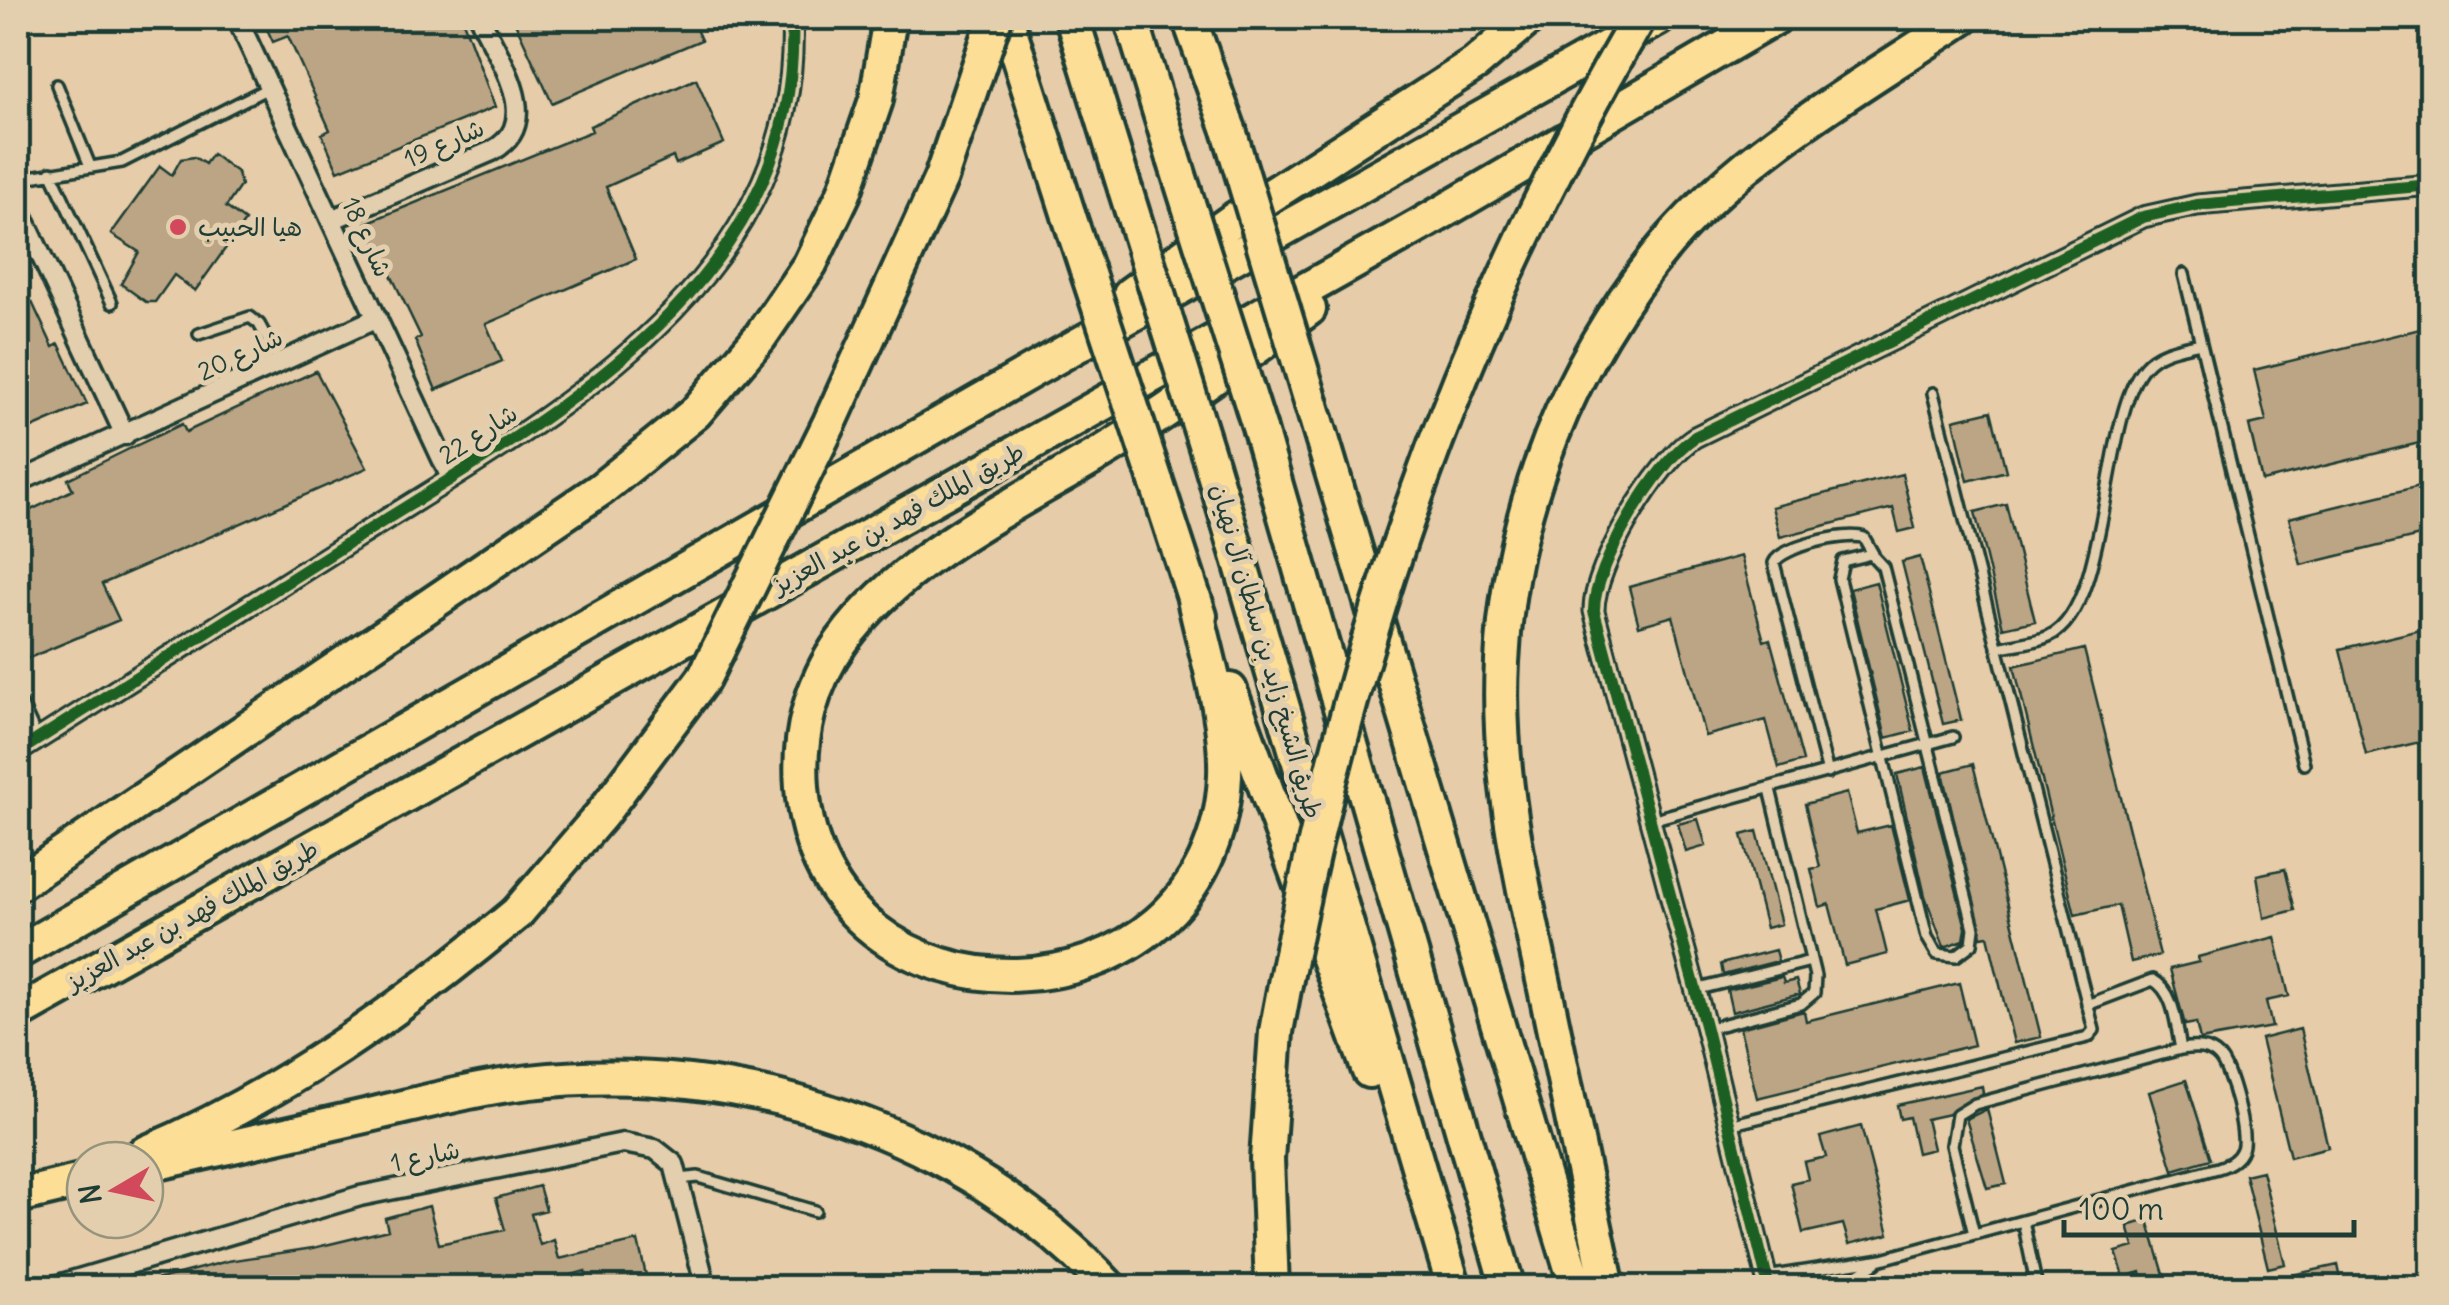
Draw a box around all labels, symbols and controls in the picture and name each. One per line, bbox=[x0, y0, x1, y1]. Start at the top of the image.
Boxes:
street label: شارع 19 bbox=[399, 111, 490, 177]
street label: شارع 18 bbox=[333, 192, 399, 283]
place label: هيا الحبيب bbox=[198, 211, 302, 243]
marker: هيا الحبيب bbox=[167, 216, 189, 238]
street label: شارع 20 bbox=[192, 320, 288, 389]
street label: شارع 22 bbox=[433, 397, 524, 473]
street label: طريق الملك فهد بن عبد العزيز bbox=[764, 435, 1030, 602]
street label: طريق الشيخ زايد بن سلطان آل نهيان bbox=[1203, 480, 1330, 822]
street label: طريق الملك فهد بن عبد العزيز bbox=[58, 832, 324, 999]
street label: شارع 1 bbox=[387, 1133, 463, 1181]
north arrow bbox=[65, 1140, 165, 1240]
scale bar bbox=[2064, 1175, 2354, 1237]
text: N bbox=[71, 1182, 110, 1206]
text: 100 m bbox=[2079, 1190, 2164, 1228]

